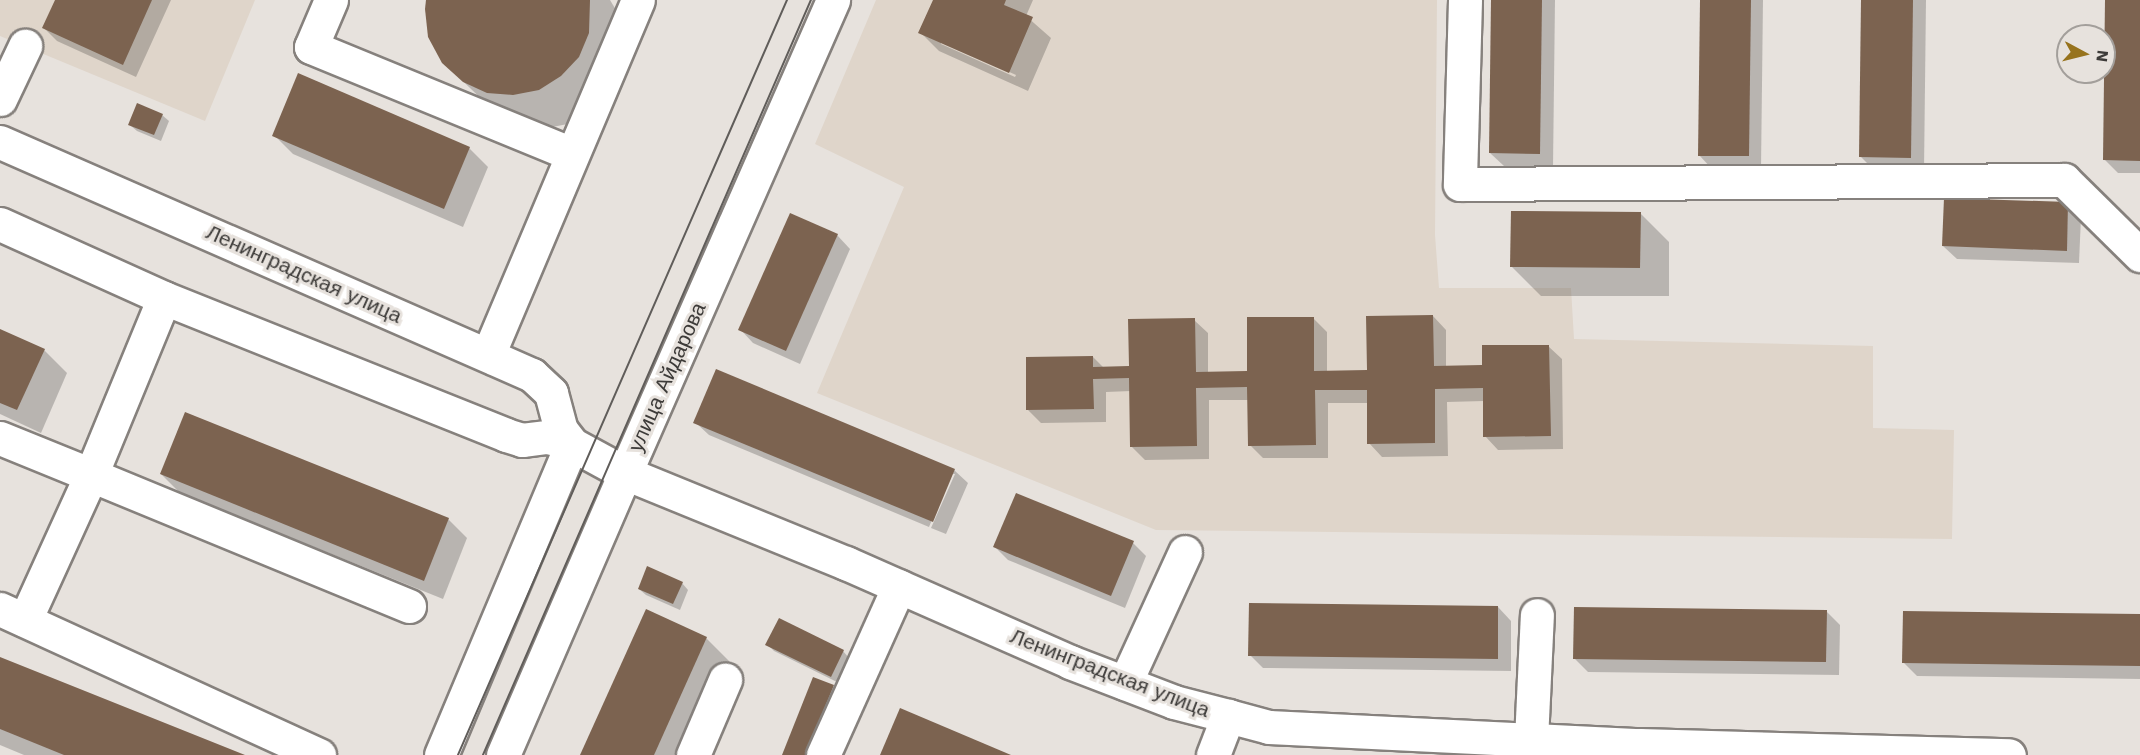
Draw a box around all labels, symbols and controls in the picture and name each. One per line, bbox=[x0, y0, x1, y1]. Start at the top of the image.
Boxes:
north arrow bbox=[2056, 24, 2116, 84]
text: N bbox=[2092, 49, 2113, 63]
street label: Ленинградская улица bbox=[202, 219, 406, 329]
street label: улица Айдарова bbox=[623, 299, 711, 455]
street label: Ленинградская улица bbox=[1007, 623, 1213, 723]

